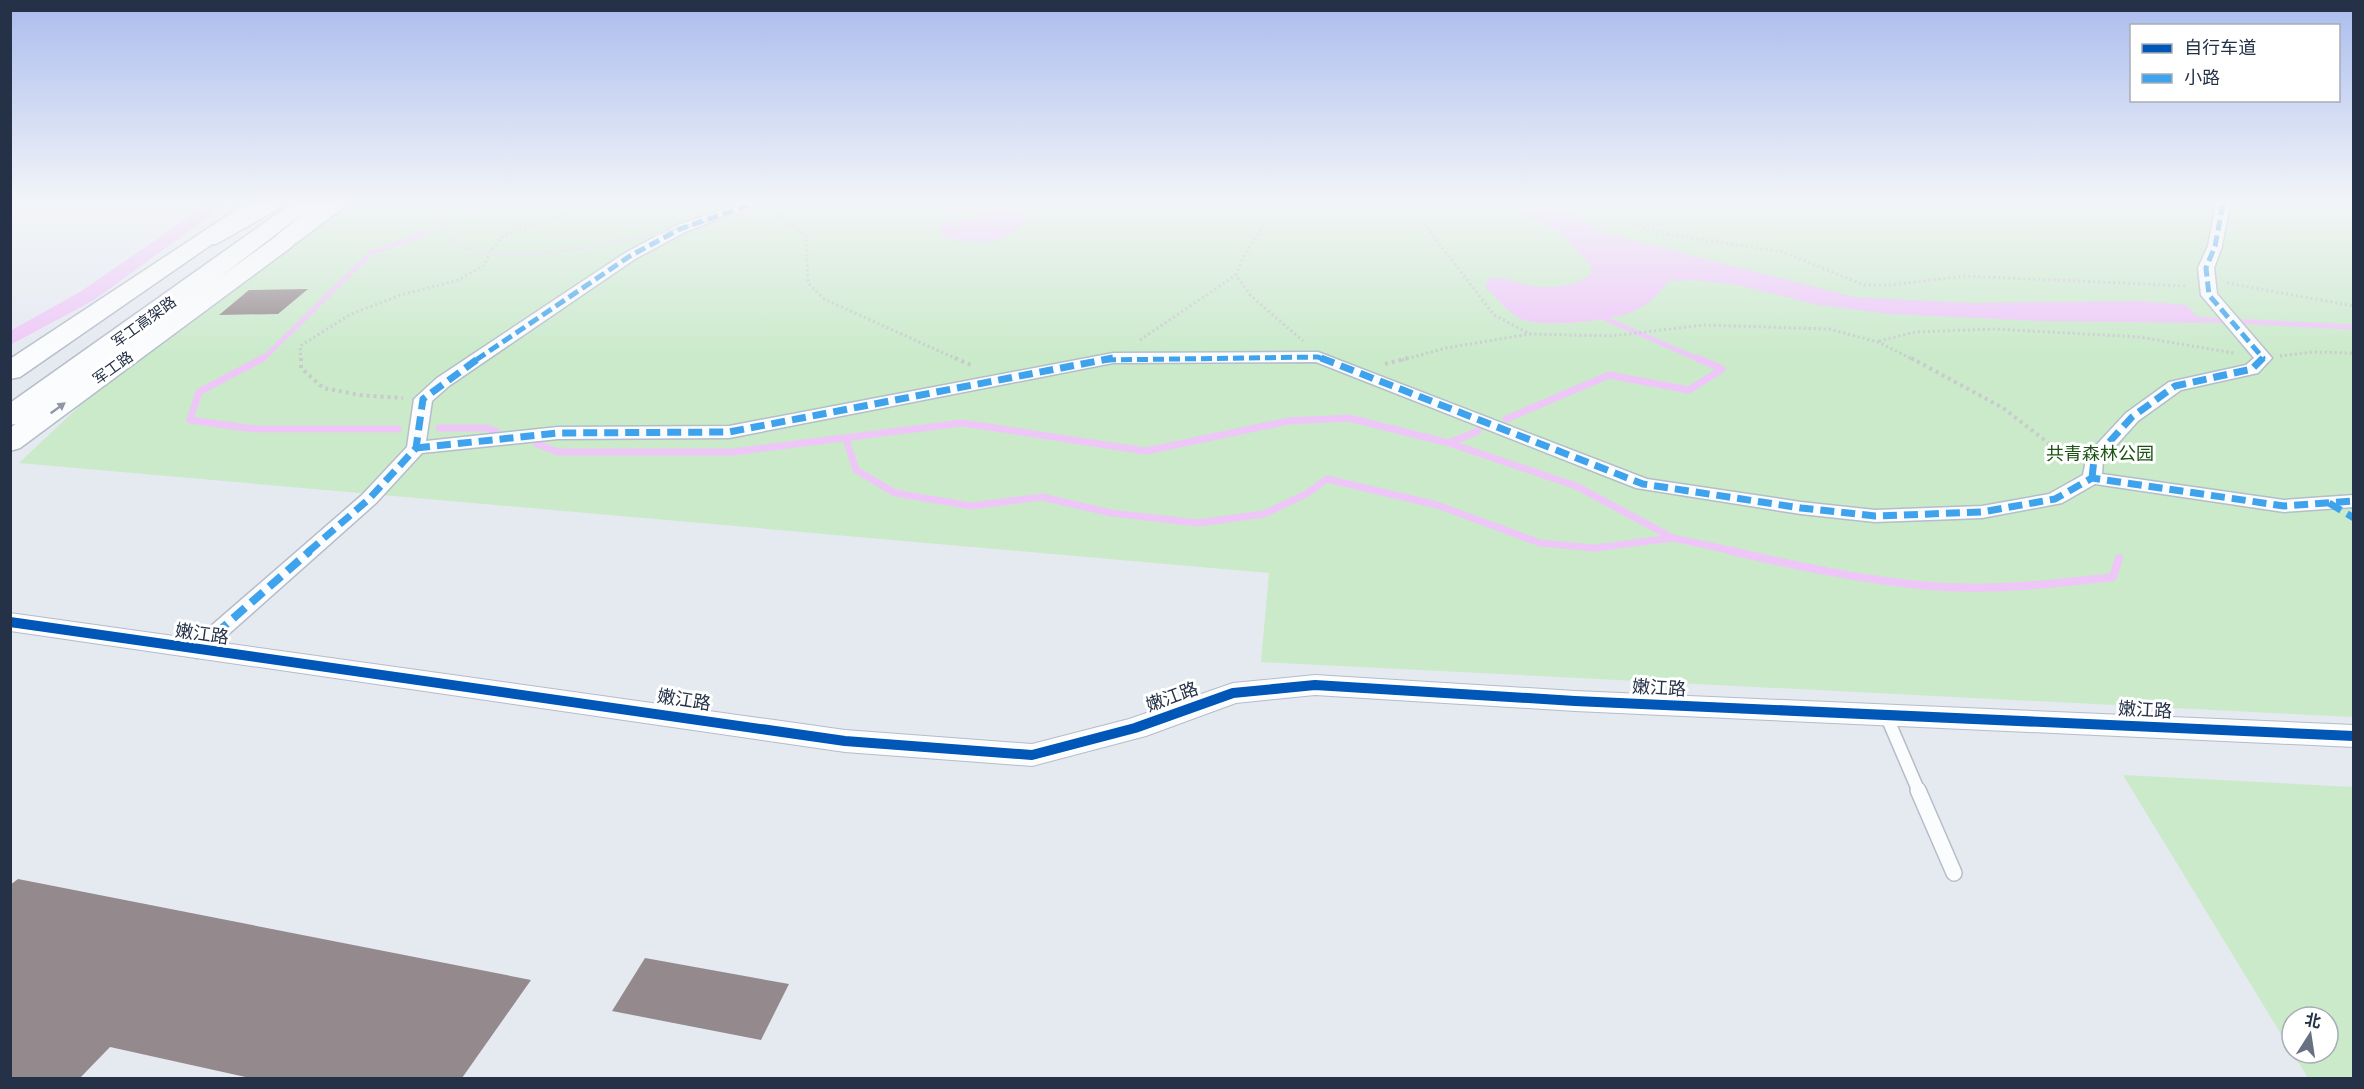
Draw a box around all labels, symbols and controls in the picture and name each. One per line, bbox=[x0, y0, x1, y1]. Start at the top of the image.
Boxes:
legend bbox=[2130, 24, 2340, 102]
text: 自行车道 bbox=[2184, 37, 2256, 59]
text: 小路 bbox=[2184, 67, 2220, 89]
street label: 军工高架路 bbox=[108, 292, 180, 351]
street label: 军工路 bbox=[89, 347, 136, 389]
one-way arrow bbox=[49, 402, 65, 414]
park label: 共青森林公园 bbox=[2046, 443, 2154, 465]
street label: 嫩江路 bbox=[174, 619, 230, 649]
street label: 嫩江路 bbox=[1631, 676, 1687, 700]
street label: 嫩江路 bbox=[1143, 677, 1201, 717]
street label: 嫩江路 bbox=[656, 685, 712, 715]
street label: 嫩江路 bbox=[2117, 698, 2173, 722]
north arrow bbox=[2280, 1005, 2340, 1065]
text: 北 bbox=[2303, 1010, 2323, 1032]

